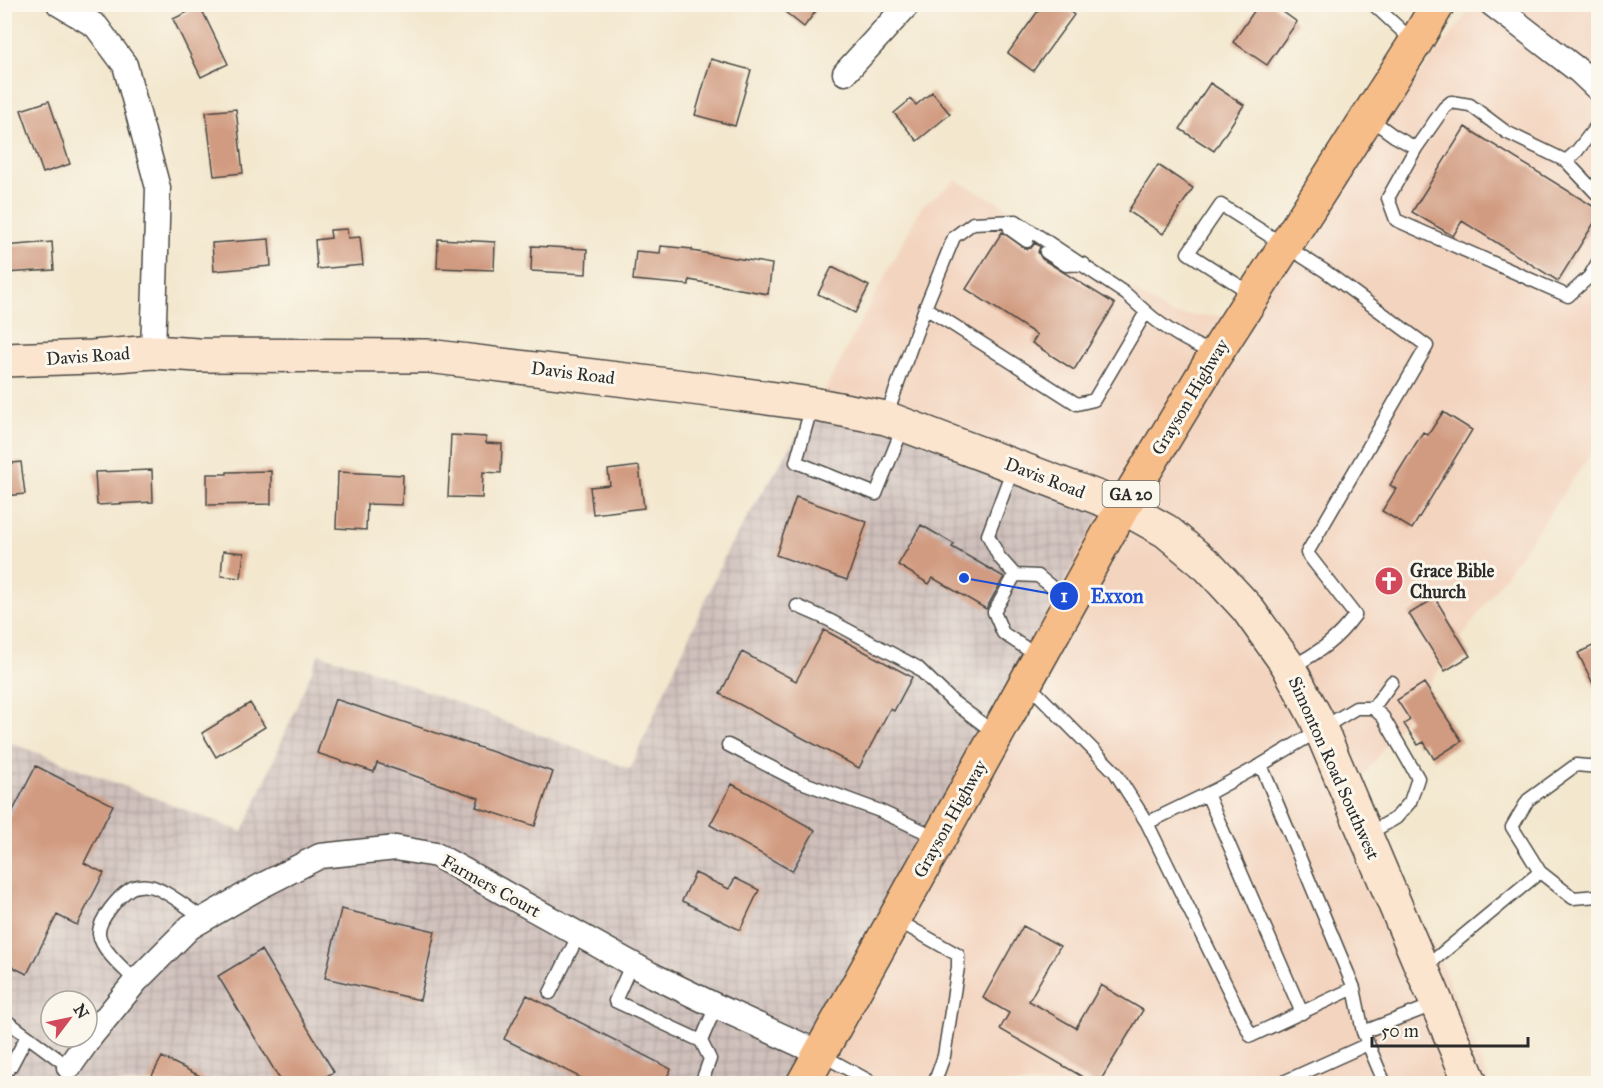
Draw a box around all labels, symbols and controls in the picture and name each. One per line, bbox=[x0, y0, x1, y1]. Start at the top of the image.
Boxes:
street label: Grayson Highway bbox=[1147, 335, 1234, 459]
street label: Davis Road bbox=[45, 342, 131, 370]
street label: Davis Road bbox=[530, 357, 616, 389]
street label: Davis Road bbox=[1002, 453, 1088, 503]
road number: GA 20 bbox=[1102, 481, 1160, 507]
place label: Grace Bible Church bbox=[1410, 560, 1495, 603]
church icon: Grace Bible Church bbox=[1373, 565, 1405, 597]
callout: Exxon bbox=[1049, 577, 1156, 615]
text: Exxon bbox=[1091, 584, 1144, 608]
text: 1 bbox=[1060, 585, 1068, 607]
street label: Simonton Road Southwest bbox=[1284, 673, 1385, 864]
street label: Grayson Highway bbox=[909, 756, 993, 882]
street label: Farmers Court bbox=[438, 850, 545, 922]
north arrow bbox=[39, 989, 99, 1049]
text: N bbox=[70, 1001, 93, 1022]
scale bar bbox=[1372, 1010, 1528, 1048]
text: 50 m bbox=[1381, 1020, 1419, 1042]

